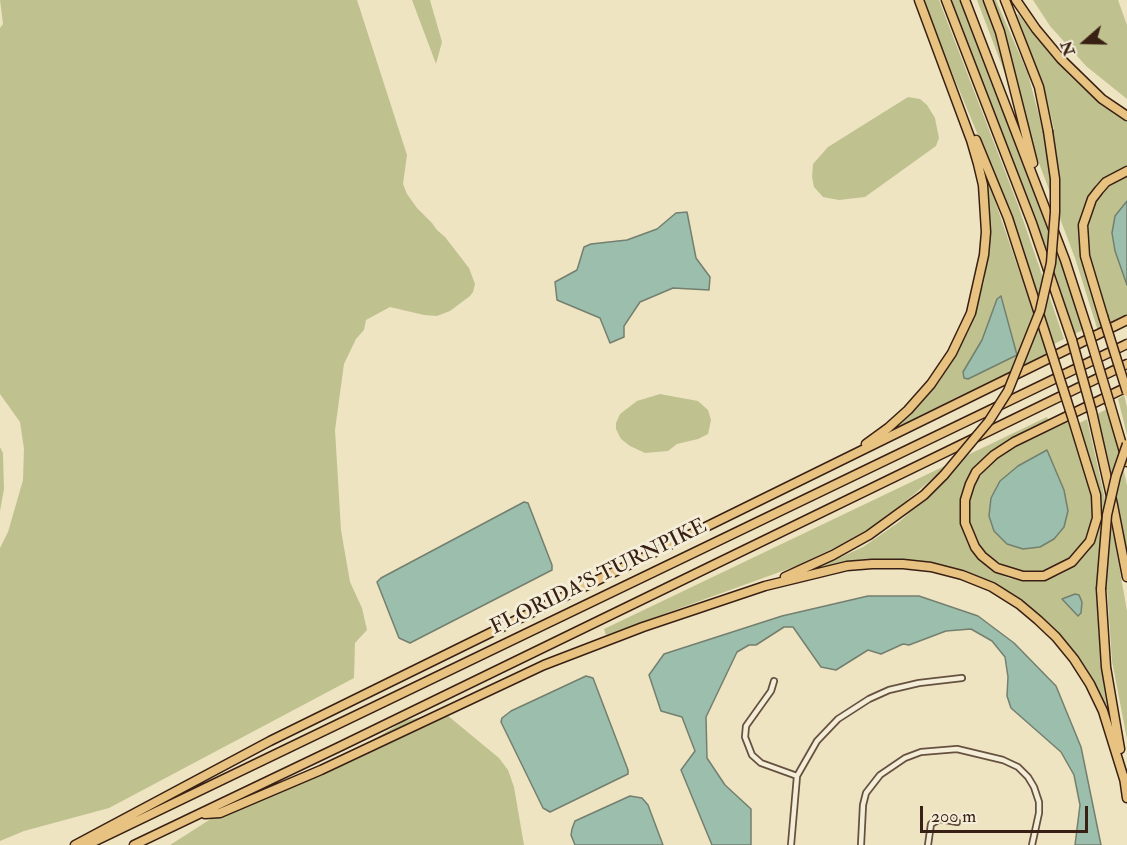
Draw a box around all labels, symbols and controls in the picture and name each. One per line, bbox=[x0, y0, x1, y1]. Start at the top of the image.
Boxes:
north arrow bbox=[1055, 12, 1115, 72]
text: N bbox=[1056, 38, 1080, 58]
street label: FLORIDA'S TURNPIKE bbox=[487, 515, 711, 641]
scale bar bbox=[923, 794, 1091, 832]
text: 200 m bbox=[931, 805, 976, 828]

